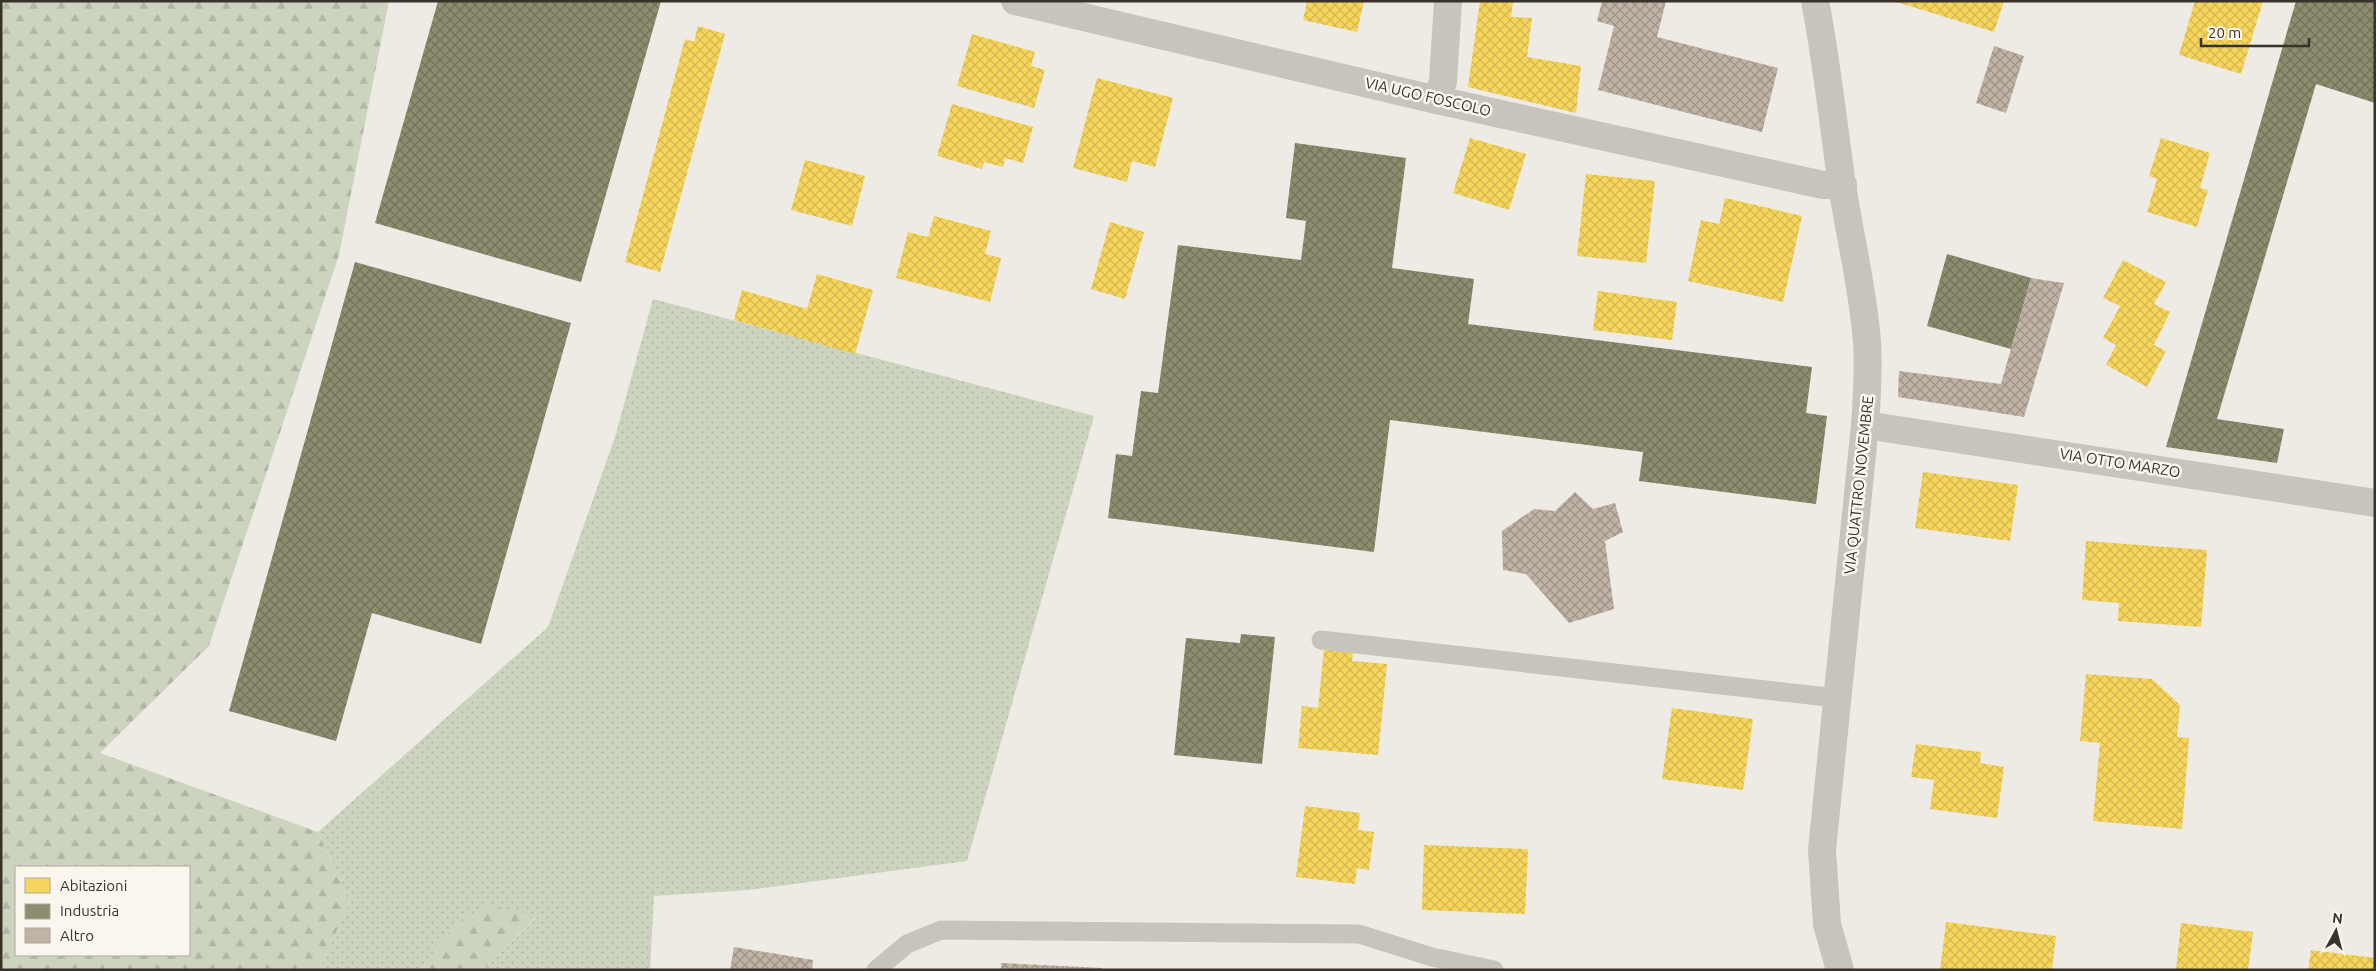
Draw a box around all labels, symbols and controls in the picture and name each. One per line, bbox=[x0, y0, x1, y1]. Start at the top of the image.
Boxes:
scale bar bbox=[2201, 15, 2308, 47]
text: 20 m bbox=[2208, 24, 2241, 41]
street label: VIA UGO FOSCOLO bbox=[1364, 74, 1493, 119]
street label: VIA QUATTRO NOVEMBRE bbox=[1841, 395, 1876, 575]
street label: VIA OTTO MARZO bbox=[2058, 445, 2182, 480]
legend bbox=[15, 866, 190, 956]
text: Abitazioni bbox=[60, 877, 127, 894]
text: Industria bbox=[60, 902, 119, 919]
north arrow bbox=[2311, 906, 2361, 956]
text: N bbox=[2331, 910, 2344, 927]
text: Altro bbox=[60, 927, 94, 944]

